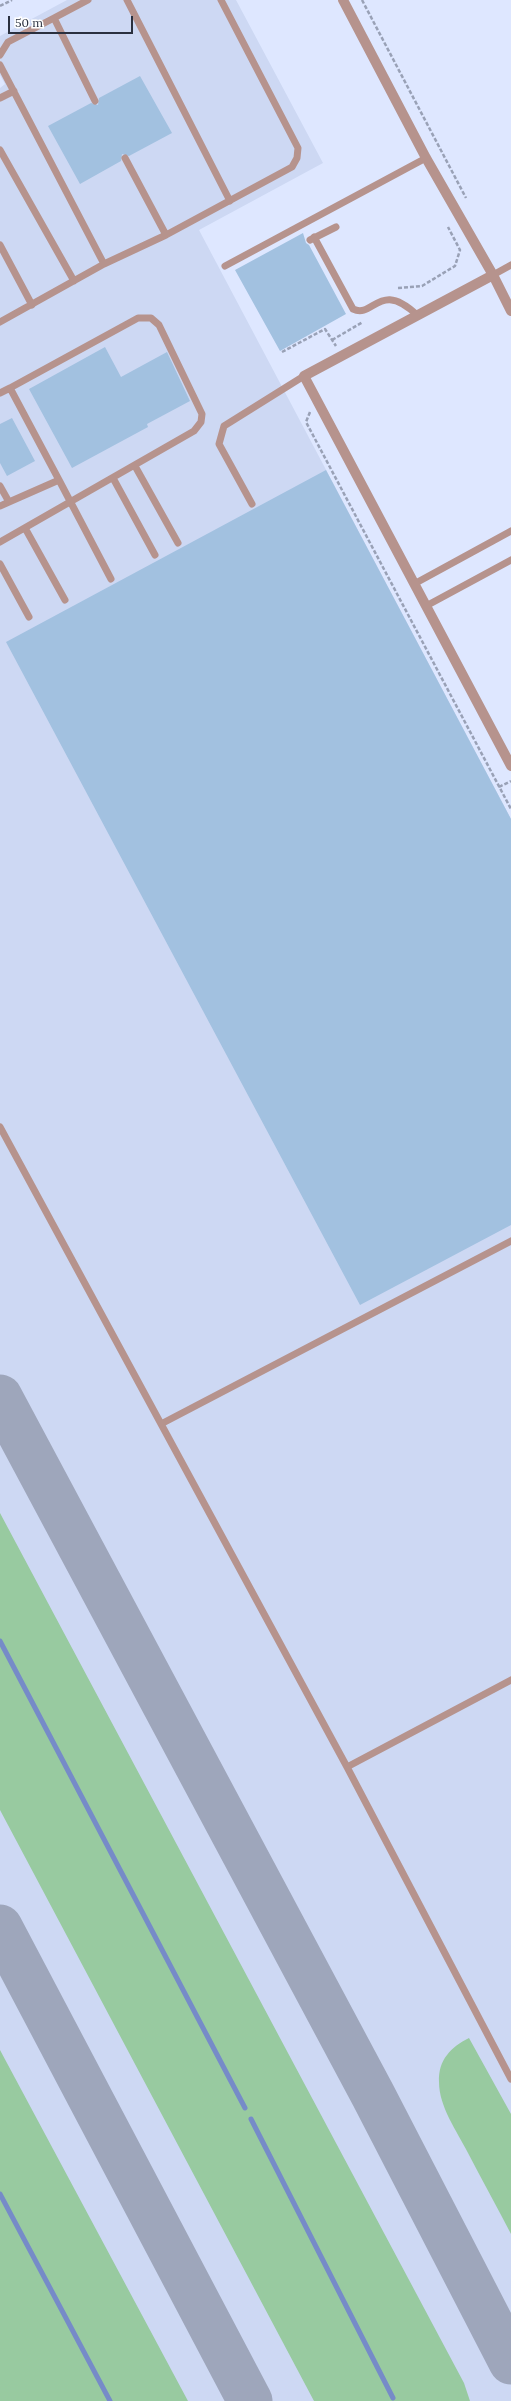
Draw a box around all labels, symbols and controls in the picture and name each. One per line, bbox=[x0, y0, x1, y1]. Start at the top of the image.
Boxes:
scale bar bbox=[10, 8, 135, 34]
text: 50 m bbox=[15, 15, 43, 30]

